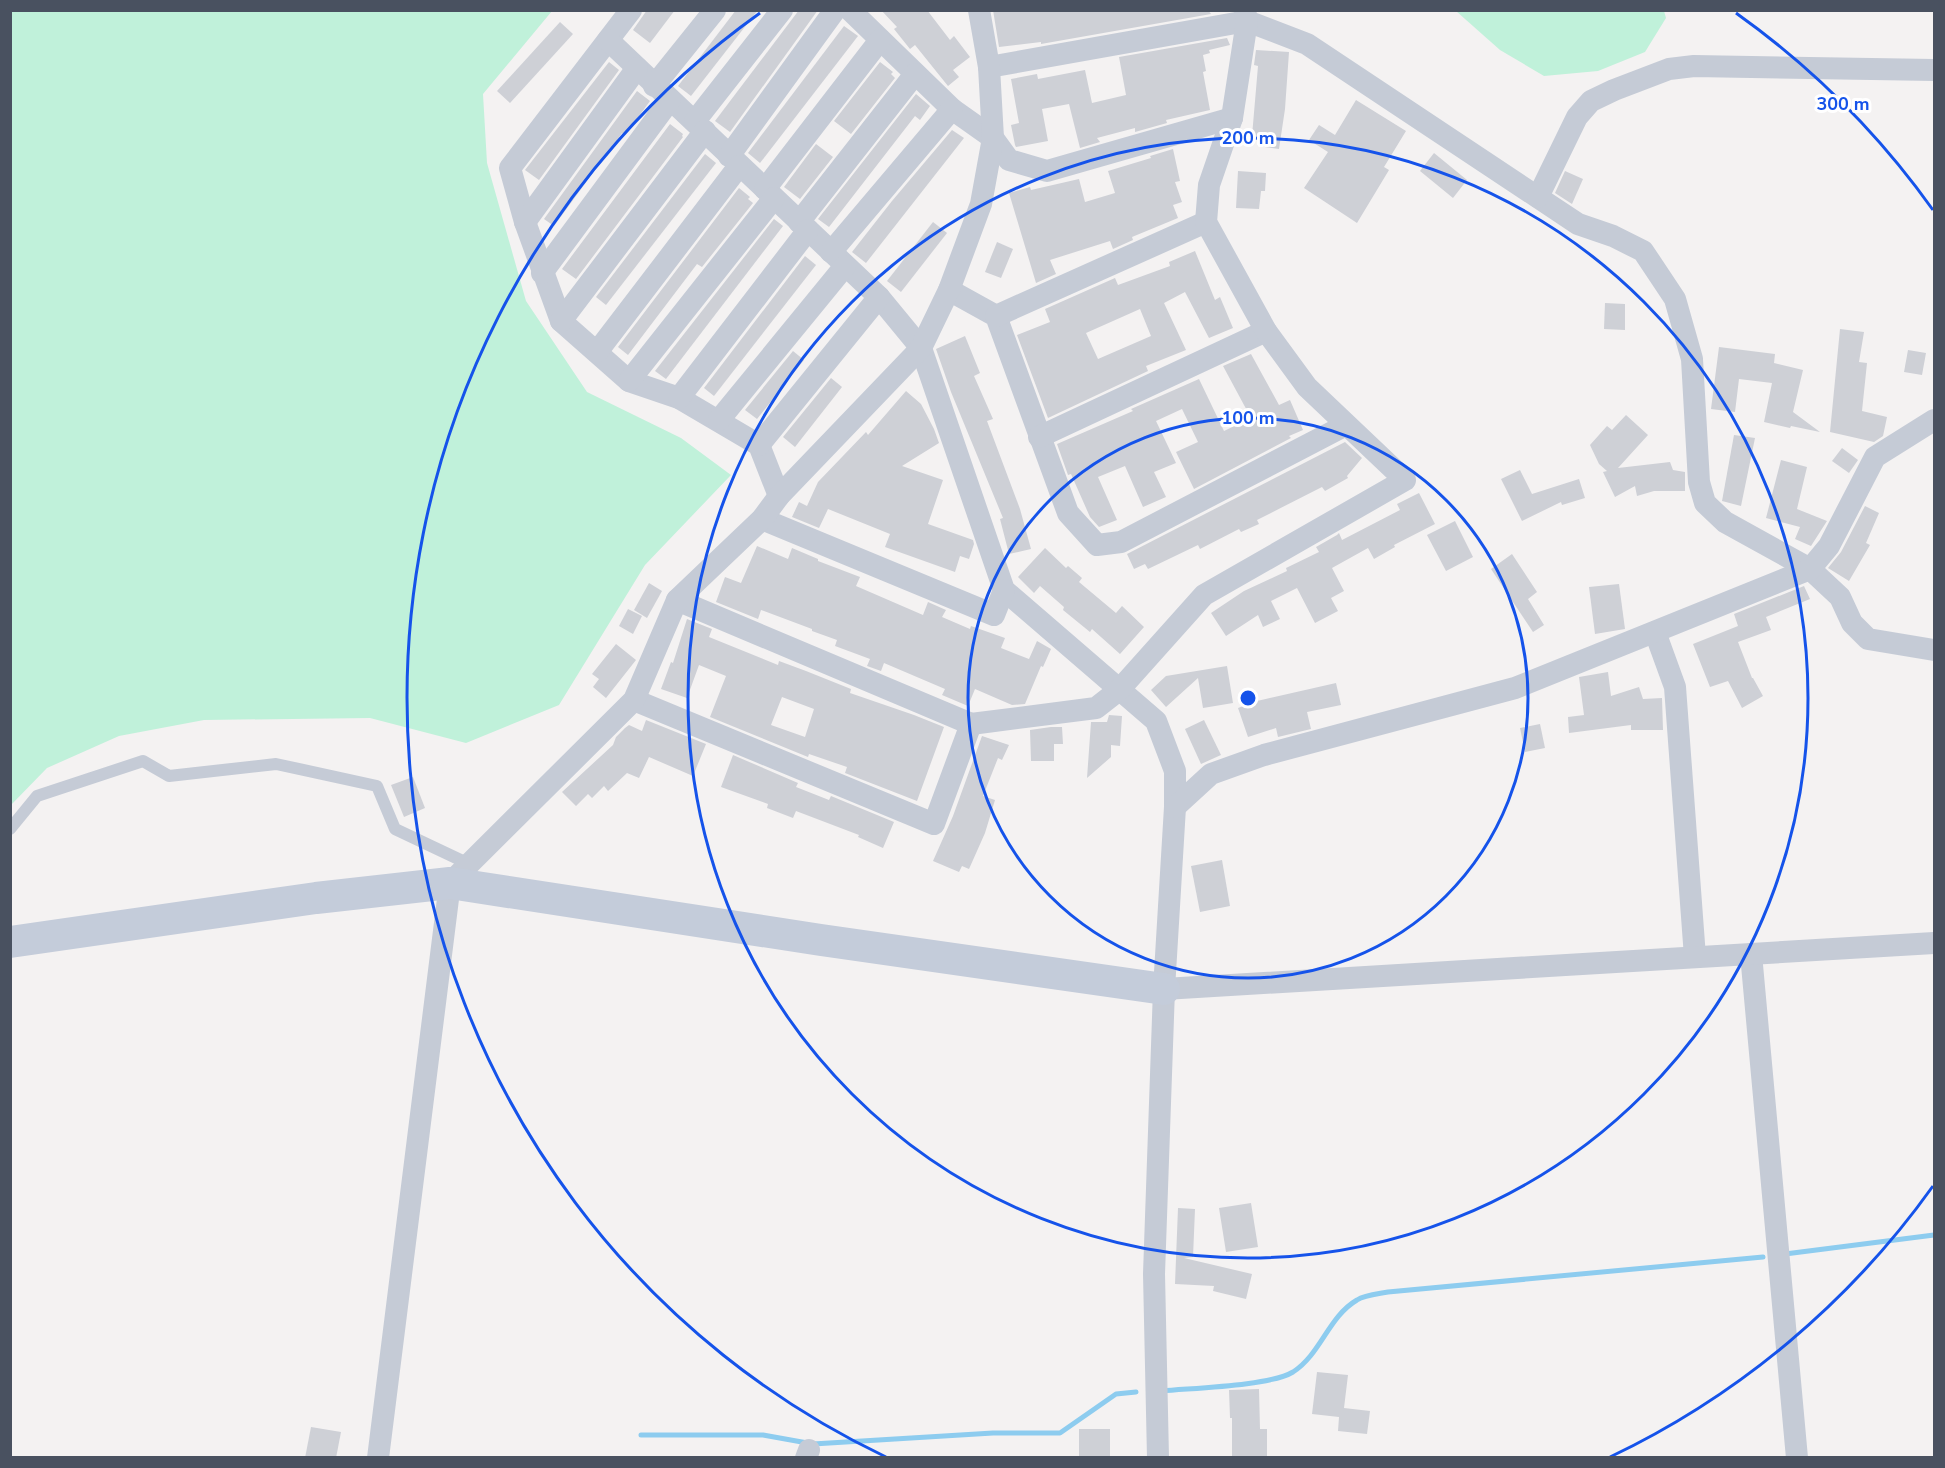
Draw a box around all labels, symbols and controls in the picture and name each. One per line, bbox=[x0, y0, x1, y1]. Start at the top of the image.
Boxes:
text: 300 m bbox=[1816, 92, 1870, 116]
text: 200 m bbox=[1221, 126, 1275, 150]
text: 100 m bbox=[1221, 406, 1275, 430]
centre of rings bbox=[1238, 688, 1258, 708]

